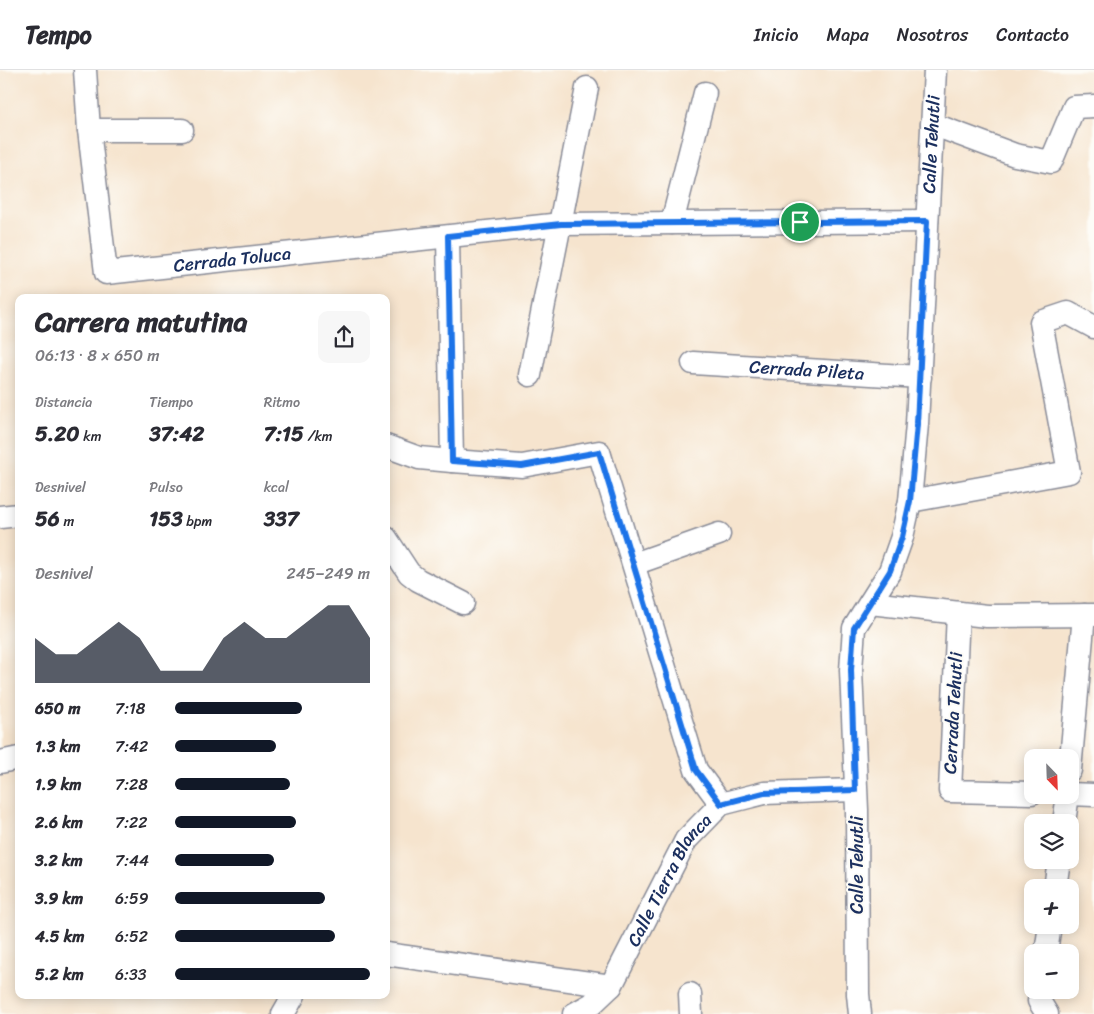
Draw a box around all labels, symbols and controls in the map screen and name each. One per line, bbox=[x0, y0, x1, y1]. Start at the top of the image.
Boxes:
text: Tempo bbox=[25, 14, 92, 56]
text: Inicio bbox=[754, 19, 799, 51]
text: Mapa bbox=[827, 19, 869, 51]
text: Nosotros bbox=[897, 19, 968, 51]
text: Contacto bbox=[996, 19, 1069, 51]
street label: Calle Tehutli bbox=[913, 93, 950, 194]
pin bbox=[779, 201, 821, 243]
icon: arrive bbox=[786, 208, 814, 236]
street label: Cerrada Toluca bbox=[172, 237, 292, 282]
text: Carrera matutina bbox=[35, 297, 248, 346]
button: share bbox=[318, 311, 370, 363]
text: 06:13 · 8 × 650 m bbox=[35, 341, 160, 370]
street label: Cerrada Pileta bbox=[749, 351, 865, 390]
text: Distancia bbox=[35, 390, 92, 415]
text: Tiempo bbox=[149, 390, 193, 415]
text: Ritmo bbox=[264, 390, 300, 415]
text: 5.20 bbox=[35, 415, 80, 453]
text: 37:42 bbox=[149, 415, 204, 453]
text: 7:15 bbox=[264, 415, 304, 453]
text: km bbox=[80, 424, 101, 449]
text: /km bbox=[304, 424, 333, 449]
text: Desnivel bbox=[35, 475, 86, 500]
text: Pulso bbox=[149, 475, 183, 500]
text: kcal bbox=[264, 475, 289, 500]
text: 56 bbox=[35, 500, 60, 538]
text: 153 bbox=[149, 500, 183, 538]
text: 337 bbox=[264, 500, 299, 538]
text: m bbox=[60, 509, 74, 534]
text: bpm bbox=[183, 509, 212, 534]
text: Desnivel bbox=[35, 559, 93, 588]
text: 245–249 m bbox=[286, 559, 370, 588]
street label: Cerrada Tehutli bbox=[934, 650, 972, 775]
text: 650 m bbox=[35, 694, 80, 723]
text: 7:18 bbox=[115, 694, 145, 723]
text: 1.3 km bbox=[35, 732, 80, 761]
text: 7:42 bbox=[115, 732, 148, 761]
north arrow bbox=[1024, 749, 1079, 804]
map controls bbox=[1024, 749, 1079, 999]
text: 1.9 km bbox=[35, 770, 81, 799]
text: 7:28 bbox=[115, 770, 148, 799]
street label: Calle Tierra Blanca bbox=[618, 806, 720, 952]
text: 2.6 km bbox=[35, 808, 83, 837]
text: 7:22 bbox=[115, 808, 147, 837]
button: layers bbox=[1024, 814, 1079, 869]
street label: Calle Tehutli bbox=[841, 815, 873, 914]
text: 3.2 km bbox=[35, 846, 83, 875]
text: 7:44 bbox=[115, 846, 149, 875]
button: + bbox=[1024, 879, 1079, 934]
text: 3.9 km bbox=[35, 884, 83, 913]
text: 6:59 bbox=[115, 884, 149, 913]
text: 4.5 km bbox=[35, 922, 85, 951]
text: 6:52 bbox=[115, 922, 148, 951]
button: − bbox=[1024, 944, 1079, 999]
text: 5.2 km bbox=[35, 960, 84, 989]
text: 6:33 bbox=[115, 960, 147, 989]

